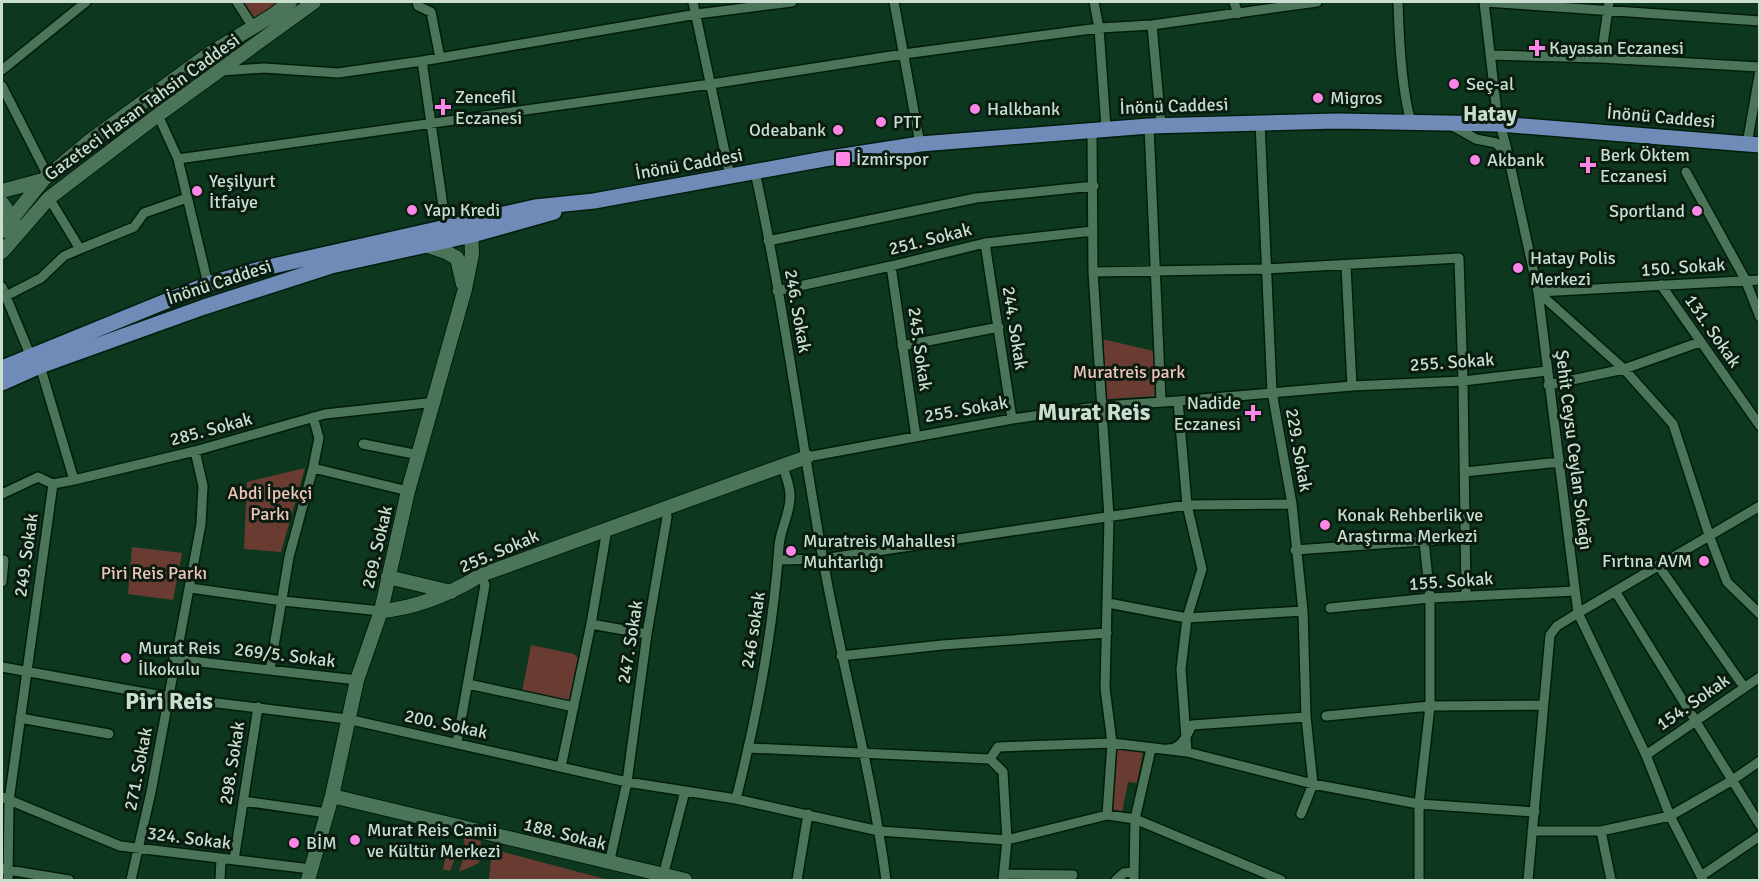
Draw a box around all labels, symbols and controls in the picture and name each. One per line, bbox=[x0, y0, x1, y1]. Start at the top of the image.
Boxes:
street label: Gazeteci Hasan Tahsin Caddesi bbox=[40, 29, 244, 185]
place label: Kayasan Eczanesi bbox=[1549, 37, 1684, 59]
marker: Kayasan Eczanesi bbox=[1530, 41, 1544, 55]
place label: Seç-al bbox=[1466, 73, 1514, 95]
marker: Seç-al bbox=[1447, 77, 1461, 91]
place label: Zencefil Eczanesi bbox=[455, 86, 522, 129]
place label: Migros bbox=[1330, 87, 1383, 109]
marker: Migros bbox=[1311, 91, 1325, 105]
street label: İnönü Caddesi bbox=[1119, 93, 1229, 119]
place label: Halkbank bbox=[987, 98, 1060, 120]
marker: Zencefil Eczanesi bbox=[436, 100, 450, 114]
district label: Hatay bbox=[1463, 101, 1517, 127]
street label: İnönü Caddesi bbox=[1606, 101, 1716, 133]
marker: Halkbank bbox=[968, 102, 982, 116]
place label: PTT bbox=[893, 111, 922, 133]
marker: PTT bbox=[874, 115, 888, 129]
place label: Odeabank bbox=[749, 119, 826, 141]
marker: Odeabank bbox=[831, 123, 845, 137]
street label: İnönü Caddesi bbox=[634, 144, 744, 184]
place label: Berk Öktem Eczanesi bbox=[1600, 144, 1690, 187]
place label: İzmirspor bbox=[856, 148, 929, 170]
place label: Akbank bbox=[1487, 149, 1545, 171]
marker: İzmirspor bbox=[834, 150, 852, 168]
marker: Akbank bbox=[1468, 153, 1482, 167]
marker: Berk Öktem Eczanesi bbox=[1581, 158, 1595, 172]
place label: Yeşilyurt İtfaiye bbox=[209, 170, 275, 213]
marker: Yeşilyurt İtfaiye bbox=[190, 184, 204, 198]
place label: Yapı Kredi bbox=[424, 199, 500, 221]
place label: Sportland bbox=[1609, 200, 1685, 222]
marker: Yapı Kredi bbox=[405, 203, 419, 217]
marker: Sportland bbox=[1690, 204, 1704, 218]
street label: 251. Sokak bbox=[886, 218, 974, 260]
place label: Hatay Polis Merkezi bbox=[1530, 247, 1616, 290]
street label: 150. Sokak bbox=[1640, 253, 1726, 281]
street label: İnönü Caddesi bbox=[164, 255, 274, 309]
marker: Hatay Polis Merkezi bbox=[1511, 261, 1525, 275]
street label: 246. Sokak bbox=[780, 268, 816, 354]
street label: 244. Sokak bbox=[998, 285, 1032, 371]
street label: 131. Sokak bbox=[1680, 290, 1746, 372]
street label: 245. Sokak bbox=[903, 306, 937, 392]
street label: 255. Sokak bbox=[1409, 348, 1495, 376]
street label: Şehit Ceysu Ceylan Sokağı bbox=[1551, 349, 1597, 551]
park label: Muratreis park bbox=[1073, 361, 1185, 383]
street label: 255. Sokak bbox=[923, 391, 1009, 427]
place label: Nadide Eczanesi bbox=[1174, 392, 1241, 435]
district label: Murat Reis bbox=[1038, 397, 1151, 427]
marker: Nadide Eczanesi bbox=[1246, 406, 1260, 420]
street label: 285. Sokak bbox=[167, 407, 255, 451]
street label: 229. Sokak bbox=[1281, 407, 1317, 493]
park label: Abdi İpekçi Parkı bbox=[228, 482, 312, 525]
street label: 269. Sokak bbox=[357, 503, 397, 591]
place label: Konak Rehberlik ve Araştırma Merkezi bbox=[1337, 504, 1483, 547]
street label: 249. Sokak bbox=[9, 512, 43, 598]
marker: Konak Rehberlik ve Araştırma Merkezi bbox=[1318, 518, 1332, 532]
street label: 255. Sokak bbox=[456, 524, 542, 578]
place label: Muratreis Mahallesi Muhtarlığı bbox=[803, 530, 956, 573]
marker: Muratreis Mahallesi Muhtarlığı bbox=[784, 544, 798, 558]
place label: Fırtına AVM bbox=[1602, 550, 1692, 572]
marker: Fırtına AVM bbox=[1697, 554, 1711, 568]
park label: Piri Reis Parkı bbox=[101, 562, 207, 584]
street label: 155. Sokak bbox=[1408, 567, 1494, 595]
street label: 246 sokak bbox=[736, 590, 770, 670]
street label: 247. Sokak bbox=[613, 599, 647, 685]
place label: Murat Reis İlkokulu bbox=[138, 637, 221, 680]
street label: 269/5. Sokak bbox=[233, 638, 337, 672]
marker: Murat Reis İlkokulu bbox=[119, 651, 133, 665]
street label: 154. Sokak bbox=[1652, 669, 1734, 735]
district label: Piri Reis bbox=[125, 686, 213, 716]
street label: 200. Sokak bbox=[402, 704, 490, 744]
street label: 298. Sokak bbox=[215, 720, 249, 806]
street label: 271. Sokak bbox=[119, 725, 157, 813]
street label: 188. Sokak bbox=[521, 813, 609, 855]
place label: Murat Reis Camii ve Kültür Merkezi bbox=[367, 819, 501, 862]
street label: 324. Sokak bbox=[146, 822, 232, 854]
place label: BİM bbox=[306, 832, 337, 854]
marker: Murat Reis Camii ve Kültür Merkezi bbox=[348, 833, 362, 847]
marker: BİM bbox=[287, 836, 301, 850]

